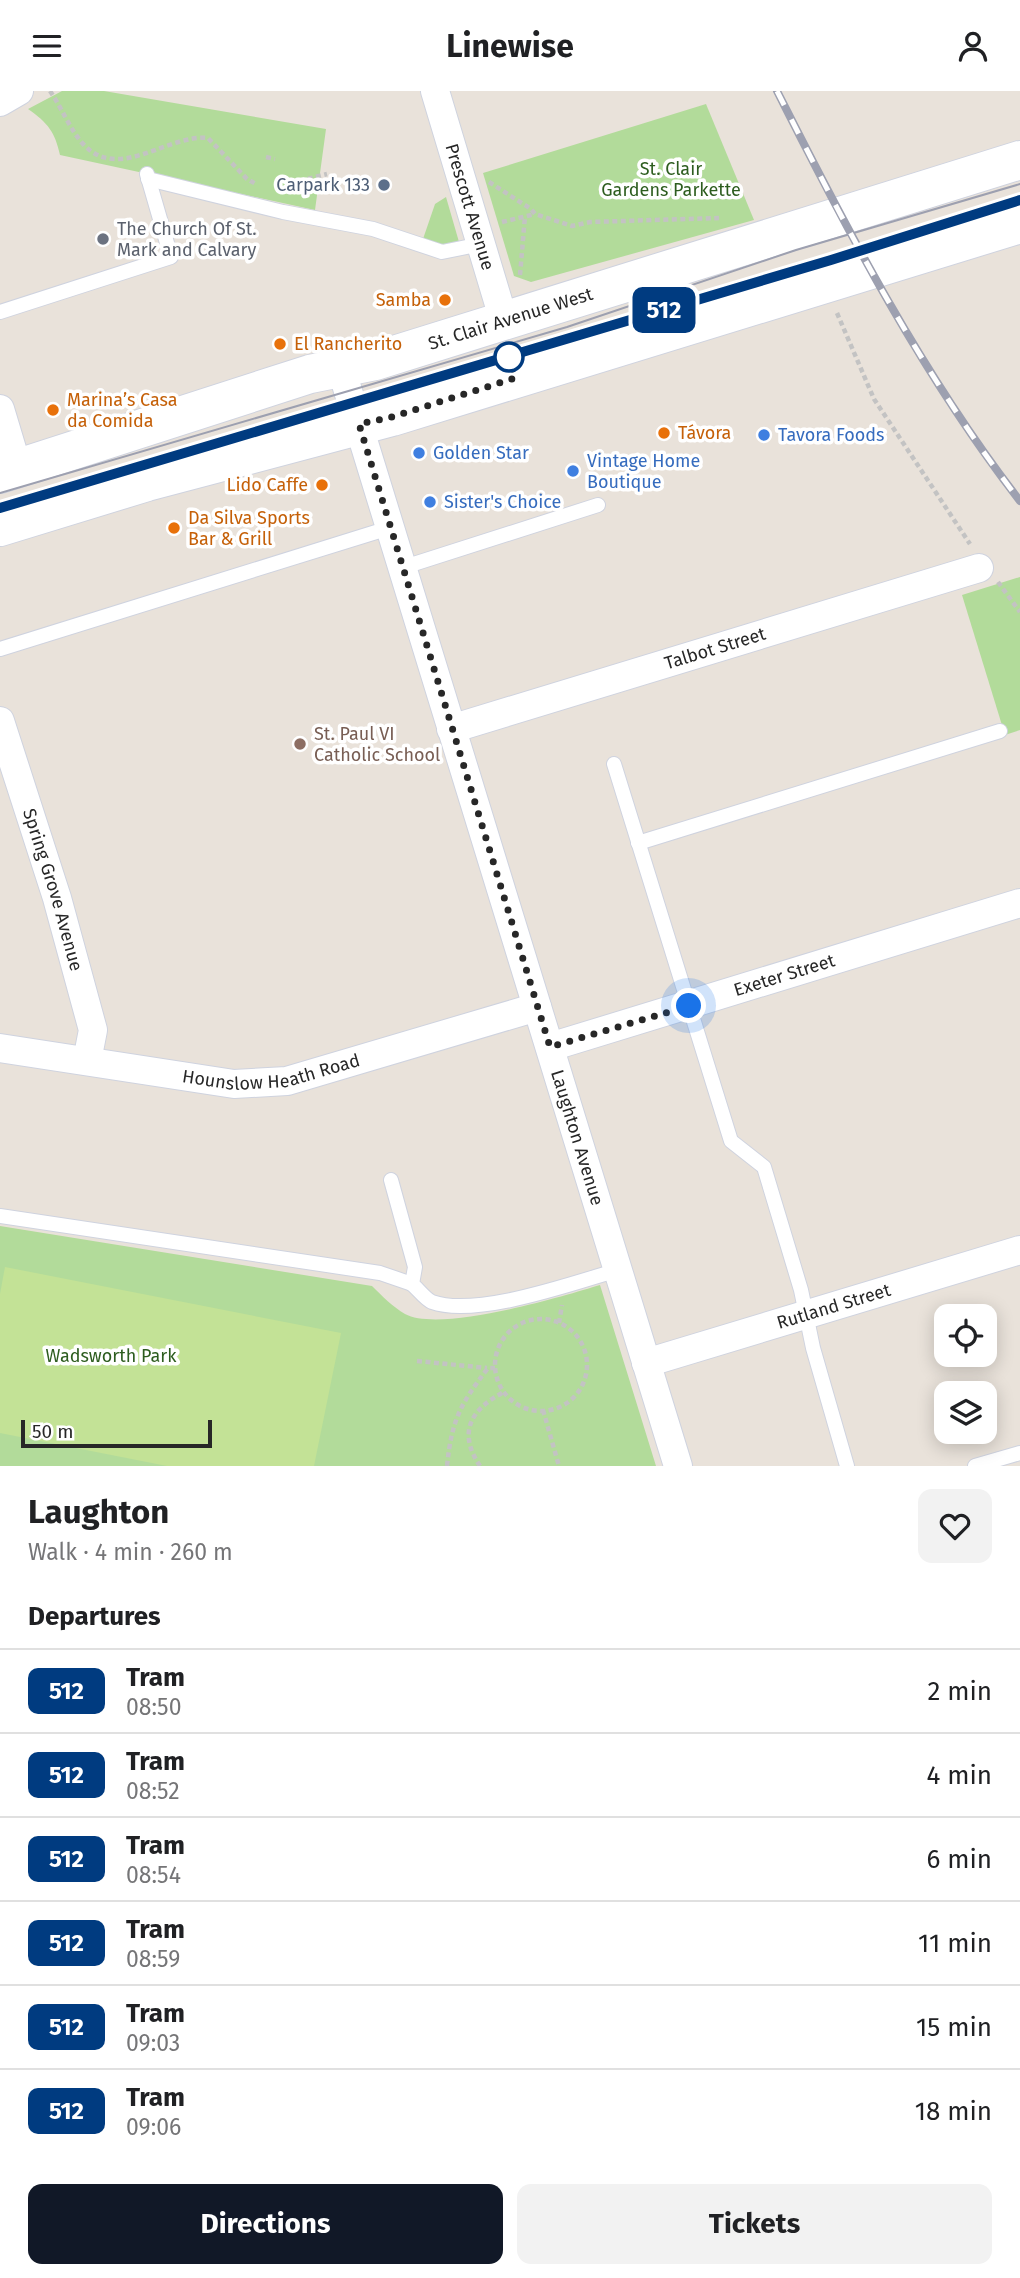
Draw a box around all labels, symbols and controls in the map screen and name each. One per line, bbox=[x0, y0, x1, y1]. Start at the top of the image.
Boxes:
icon: menu bbox=[28, 27, 66, 65]
text: Linewise bbox=[446, 27, 574, 65]
icon: person bbox=[954, 27, 992, 65]
street label: Prescott Avenue bbox=[440, 141, 499, 273]
park label: St. Clair Gardens Parkette bbox=[601, 158, 741, 201]
place label: Carpark 133 bbox=[276, 174, 370, 196]
marker: Carpark 133 bbox=[376, 177, 392, 193]
place label: The Church Of St. Mark and Calvary bbox=[117, 218, 257, 261]
marker: The Church Of St. Mark and Calvary bbox=[95, 231, 111, 247]
street label: St. Clair Avenue West bbox=[426, 283, 596, 355]
line badge: 512 bbox=[624, 287, 704, 333]
place label: Samba bbox=[376, 289, 431, 311]
marker: Samba bbox=[437, 292, 453, 308]
text: 512 bbox=[646, 296, 682, 324]
place label: El Rancherito bbox=[294, 333, 402, 355]
marker: El Rancherito bbox=[272, 336, 288, 352]
unlabelled marker bbox=[494, 342, 524, 372]
place label: Marina’s Casa da Comida bbox=[67, 389, 178, 432]
marker: Marina’s Casa da Comida bbox=[45, 402, 61, 418]
place label: Távora bbox=[678, 422, 731, 444]
place label: Tavora Foods bbox=[778, 424, 885, 446]
marker: Távora bbox=[656, 425, 672, 441]
marker: Tavora Foods bbox=[756, 427, 772, 443]
place label: Golden Star bbox=[433, 442, 529, 464]
marker: Golden Star bbox=[411, 445, 427, 461]
place label: Vintage Home Boutique bbox=[587, 450, 700, 493]
marker: Vintage Home Boutique bbox=[565, 463, 581, 479]
place label: Lido Caffe bbox=[227, 474, 308, 496]
marker: Lido Caffe bbox=[314, 477, 330, 493]
place label: Sister's Choice bbox=[444, 491, 561, 513]
marker: Sister's Choice bbox=[422, 494, 438, 510]
place label: Da Silva Sports Bar & Grill bbox=[188, 507, 310, 550]
marker: Da Silva Sports Bar & Grill bbox=[166, 520, 182, 536]
street label: Talbot Street bbox=[662, 623, 769, 674]
place label: St. Paul VI Catholic School bbox=[314, 723, 440, 766]
marker: St. Paul VI Catholic School bbox=[292, 736, 308, 752]
street label: Spring Grove Avenue bbox=[18, 806, 87, 974]
street label: Exeter Street bbox=[731, 949, 838, 1001]
your location bbox=[671, 988, 706, 1023]
street label: Hounslow Heath Road bbox=[181, 1049, 363, 1095]
street label: Laughton Avenue bbox=[546, 1067, 608, 1208]
street label: Rutland Street bbox=[774, 1279, 894, 1334]
map controls bbox=[934, 1304, 997, 1444]
button: locate bbox=[934, 1304, 997, 1367]
park label: Wadsworth Park bbox=[46, 1345, 177, 1367]
button: layers bbox=[934, 1381, 997, 1444]
scale bar bbox=[21, 1417, 212, 1449]
text: 50 m bbox=[32, 1420, 73, 1443]
button: heart bbox=[918, 1489, 992, 1563]
text: Laughton bbox=[28, 1492, 169, 1532]
text: Walk · 4 min · 260 m bbox=[28, 1538, 233, 1566]
text: Departures bbox=[28, 1601, 161, 1632]
text: Tram bbox=[126, 1662, 185, 1693]
text: 2 min bbox=[927, 1676, 992, 1707]
text: 512 bbox=[49, 1677, 84, 1705]
text: 08:50 bbox=[126, 1693, 181, 1721]
text: Tram bbox=[126, 1746, 185, 1777]
text: 4 min bbox=[926, 1760, 992, 1791]
text: 512 bbox=[49, 1761, 84, 1789]
text: 08:52 bbox=[126, 1777, 180, 1805]
text: Tram bbox=[126, 1830, 185, 1861]
text: 6 min bbox=[926, 1844, 992, 1875]
text: 512 bbox=[49, 1845, 84, 1873]
text: 08:54 bbox=[126, 1861, 181, 1889]
text: Tram bbox=[126, 1914, 185, 1945]
text: 11 min bbox=[918, 1928, 992, 1959]
text: 512 bbox=[49, 1929, 84, 1957]
text: 08:59 bbox=[126, 1945, 180, 1973]
text: Tram bbox=[126, 1998, 185, 2029]
text: 15 min bbox=[916, 2012, 992, 2043]
text: 512 bbox=[49, 2013, 84, 2041]
text: 09:03 bbox=[126, 2029, 180, 2057]
text: Tram bbox=[126, 2082, 185, 2113]
text: 18 min bbox=[915, 2096, 992, 2127]
text: 512 bbox=[49, 2097, 84, 2125]
text: 09:06 bbox=[126, 2113, 181, 2141]
button: Directions bbox=[28, 2184, 503, 2264]
button: Tickets bbox=[517, 2184, 992, 2264]

